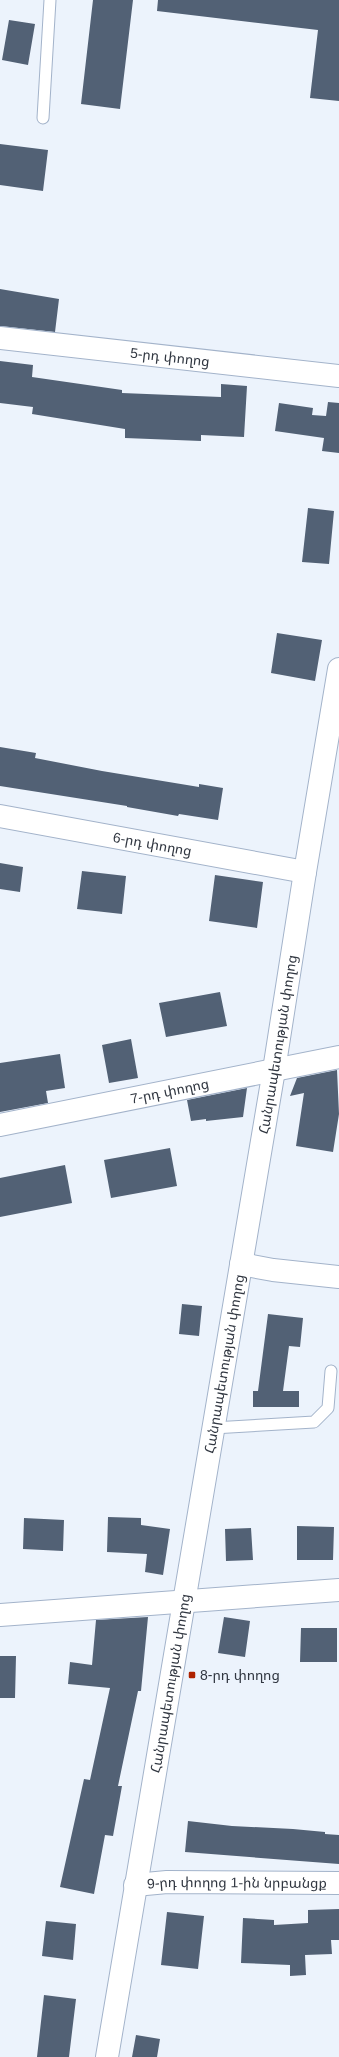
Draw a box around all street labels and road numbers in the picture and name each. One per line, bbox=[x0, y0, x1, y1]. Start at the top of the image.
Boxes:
street label: 5-րդ փողոց bbox=[129, 345, 211, 369]
street label: 6-րդ փողոց bbox=[112, 829, 193, 859]
street label: Հանրապետության փողոց bbox=[255, 954, 300, 1135]
street label: 7-րդ փողոց bbox=[129, 1075, 210, 1107]
street label: Հանրապետության փողոց bbox=[201, 1273, 247, 1455]
street label: Հանրապետության փողոց bbox=[147, 1593, 193, 1774]
street label: 9-րդ փողոց 1-ին նրբանցք bbox=[146, 1874, 327, 1892]

